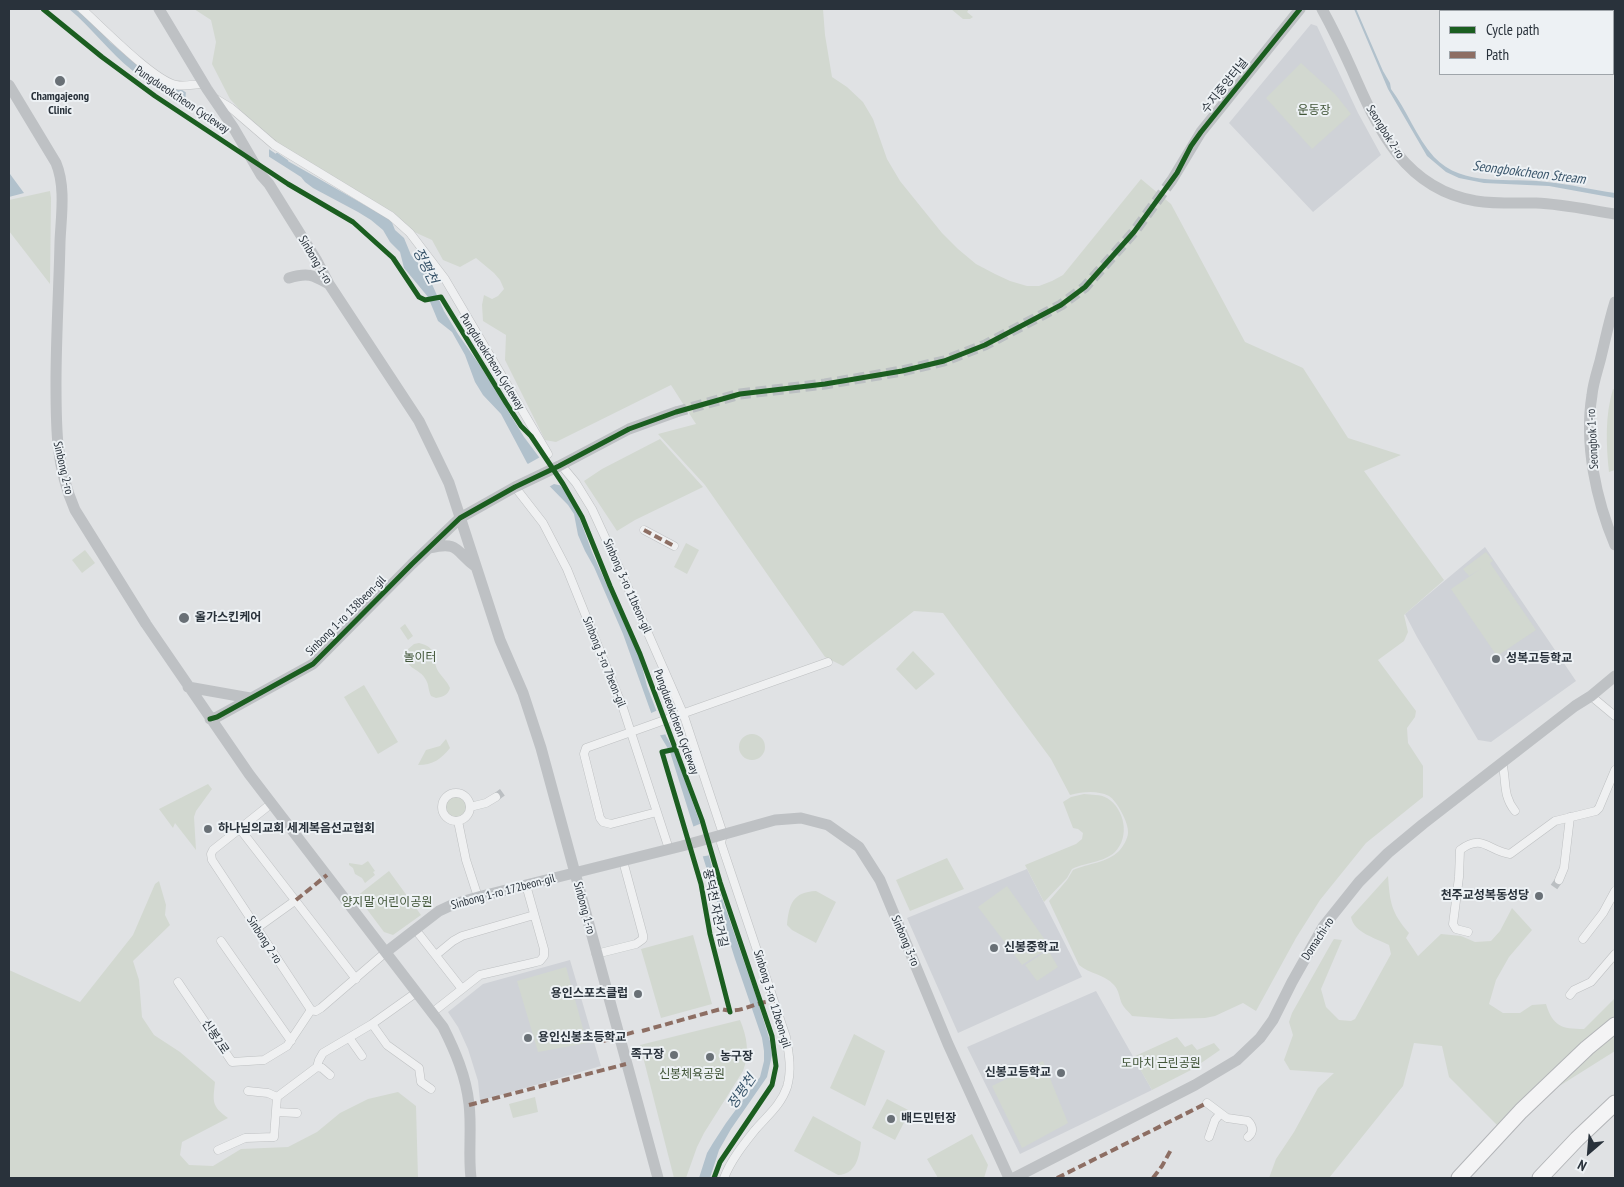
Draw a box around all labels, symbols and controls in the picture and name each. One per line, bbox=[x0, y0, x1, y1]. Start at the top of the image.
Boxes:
legend bbox=[1439, 10, 1614, 75]
text: Cycle path bbox=[1486, 20, 1539, 39]
text: Path bbox=[1486, 45, 1509, 64]
street label: 수지중앙터널 bbox=[1199, 56, 1251, 116]
street label: Pungdueokcheon Cycleway bbox=[132, 63, 232, 137]
marker: Chamgajeong Clinic bbox=[53, 74, 67, 88]
place label: Chamgajeong Clinic bbox=[31, 90, 89, 118]
street label: Seongbok 2-ro bbox=[1363, 102, 1407, 162]
park label: 운동장 bbox=[1297, 104, 1331, 118]
water label: Seongbokcheon Stream bbox=[1472, 158, 1586, 188]
street label: Sinbong 1-ro bbox=[295, 233, 335, 287]
water label: 정평천 bbox=[409, 245, 441, 287]
street label: Pungdueokcheon Cycleway bbox=[456, 311, 528, 413]
street label: Seongbok 1-ro bbox=[1584, 408, 1602, 470]
street label: Sinbong 2-ro bbox=[50, 440, 76, 496]
street label: Sinbong 3-ro 11beon-gil bbox=[600, 537, 654, 635]
street label: Sinbong 1-ro 138beon-gil bbox=[303, 573, 389, 659]
marker: 올가스킨케어 bbox=[177, 611, 191, 625]
place label: 올가스킨케어 bbox=[195, 611, 261, 625]
street label: Sinbong 3-ro 7beon-gil bbox=[579, 615, 629, 709]
park label: 놀이터 bbox=[403, 651, 437, 665]
place label: 성복고등학교 bbox=[1506, 652, 1572, 666]
marker: 성복고등학교 bbox=[1490, 653, 1502, 665]
street label: Pungdueokcheon Cycleway bbox=[650, 667, 702, 777]
place label: 하나님의교회 세계복음선교협회 bbox=[218, 822, 375, 836]
marker: 하나님의교회 세계복음선교협회 bbox=[202, 823, 214, 835]
street label: 풍덕천 자전거길 bbox=[700, 867, 730, 949]
street label: Sinbong 1-ro 172beon-gil bbox=[449, 871, 557, 913]
street label: Sinbong 1-ro bbox=[570, 880, 598, 936]
place label: 천주교성복동성당 bbox=[1441, 889, 1529, 903]
marker: 천주교성복동성당 bbox=[1533, 890, 1545, 902]
park label: 양지말 어린이공원 bbox=[342, 896, 432, 910]
street label: Sinbong 3-ro bbox=[888, 913, 922, 969]
street label: Sinbong 2-ro bbox=[243, 914, 285, 966]
street label: Domachi-ro bbox=[1299, 915, 1337, 963]
place label: 신봉중학교 bbox=[1004, 941, 1059, 955]
marker: 신봉중학교 bbox=[988, 942, 1000, 954]
street label: Sinbong 3-ro 12beon-gil bbox=[750, 948, 794, 1050]
place label: 용인스포츠클럽 bbox=[551, 987, 628, 1001]
marker: 용인스포츠클럽 bbox=[632, 988, 644, 1000]
street label: 신봉2로 bbox=[198, 1017, 232, 1057]
place label: 용인신봉초등학교 bbox=[538, 1031, 626, 1045]
marker: 용인신봉초등학교 bbox=[522, 1032, 534, 1044]
place label: 족구장 bbox=[631, 1048, 664, 1062]
marker: 족구장 bbox=[668, 1049, 680, 1061]
place label: 농구장 bbox=[720, 1050, 753, 1064]
marker: 농구장 bbox=[704, 1051, 716, 1063]
park label: 도마치 근린공원 bbox=[1121, 1057, 1201, 1071]
place label: 신봉고등학교 bbox=[985, 1066, 1051, 1080]
marker: 신봉고등학교 bbox=[1055, 1067, 1067, 1079]
park label: 신봉체육공원 bbox=[659, 1068, 725, 1082]
water label: 정평천 bbox=[724, 1071, 760, 1113]
place label: 배드민턴장 bbox=[901, 1112, 956, 1126]
marker: 배드민턴장 bbox=[885, 1113, 897, 1125]
north arrow bbox=[1564, 1127, 1614, 1177]
text: N bbox=[1575, 1156, 1590, 1175]

